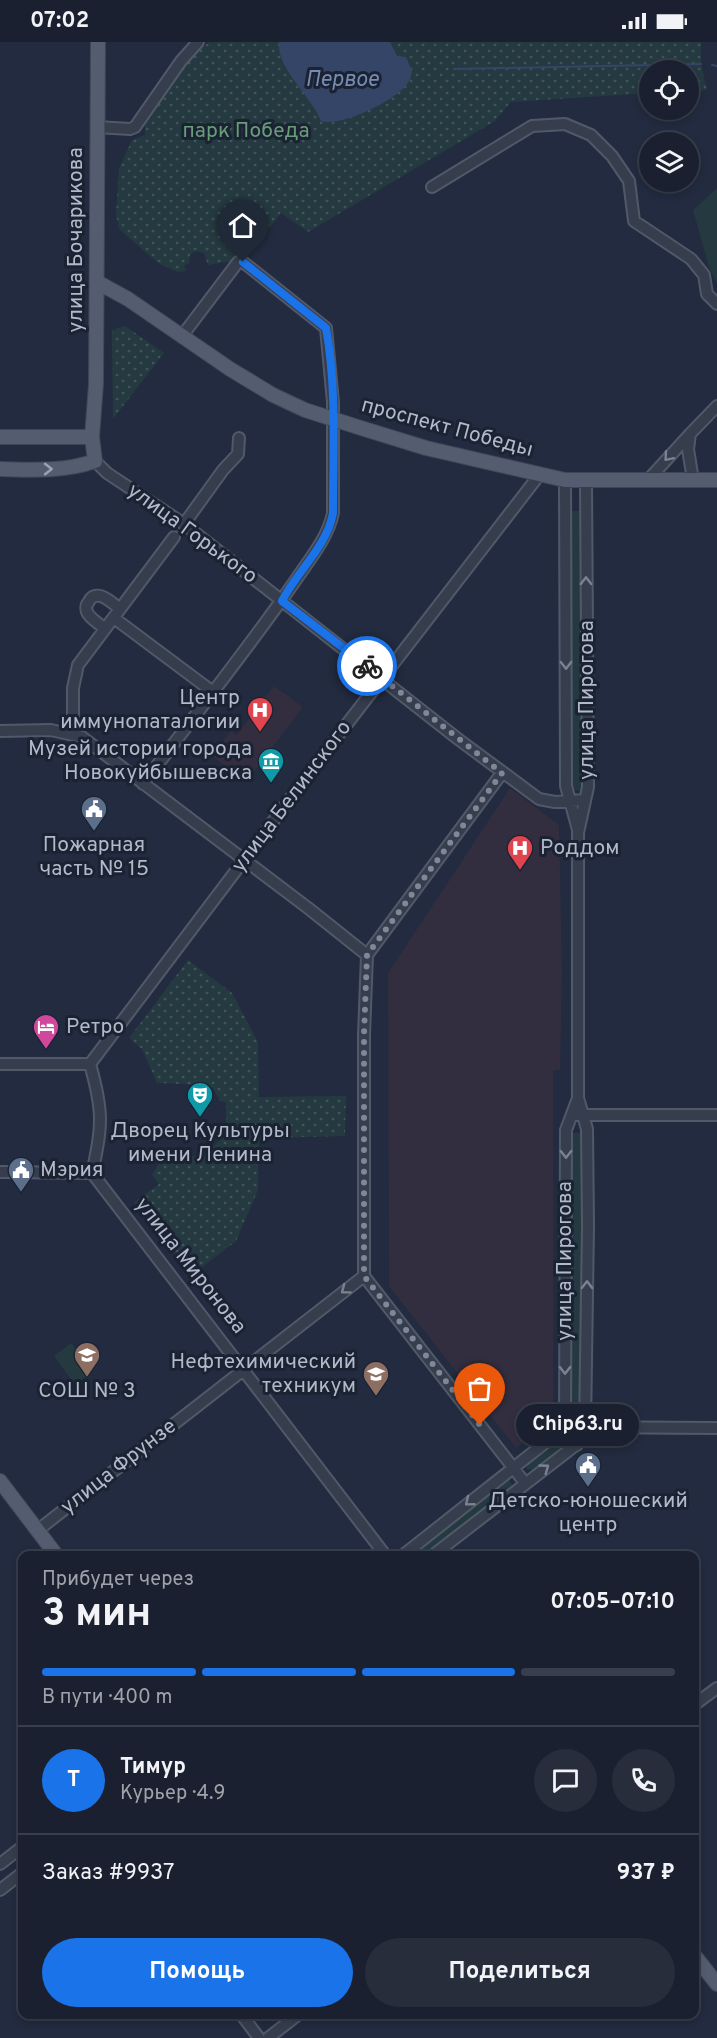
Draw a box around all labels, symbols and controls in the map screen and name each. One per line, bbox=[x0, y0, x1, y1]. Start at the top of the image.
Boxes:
text: 07:02 bbox=[30, 8, 89, 35]
map controls bbox=[639, 60, 699, 192]
button: locate bbox=[639, 60, 699, 120]
water label: Первое bbox=[305, 67, 379, 94]
park label: парк Победa bbox=[182, 118, 310, 145]
button: layers bbox=[639, 132, 699, 192]
street label: улица Бочарикова bbox=[63, 147, 90, 333]
pin bbox=[217, 200, 268, 262]
icon: home bbox=[226, 209, 259, 242]
street label: проспект Победы bbox=[358, 392, 536, 464]
one-way arrow bbox=[665, 450, 676, 461]
one-way arrow bbox=[43, 463, 52, 475]
street label: улица Горького bbox=[122, 478, 262, 590]
one-way arrow bbox=[580, 577, 593, 586]
street label: улица Пирогова bbox=[574, 620, 601, 780]
courier bbox=[337, 636, 397, 696]
icon: bike bbox=[351, 650, 384, 683]
one-way arrow bbox=[560, 660, 572, 669]
place label: Центр иммунопаталогии bbox=[60, 685, 240, 736]
hospital icon: Центр иммунопаталогии bbox=[245, 695, 275, 733]
street label: улица Белинского bbox=[226, 716, 358, 878]
place label: Музей истории города Новокуйбышевска bbox=[28, 736, 252, 787]
museum icon: Музей истории города Новокуйбышевска bbox=[256, 746, 286, 784]
public building icon: Пожарная часть № 15 bbox=[79, 794, 109, 832]
place label: Пожарная часть № 15 bbox=[39, 832, 149, 883]
hospital icon: Роддом bbox=[505, 833, 535, 871]
place label: Роддом bbox=[540, 835, 619, 862]
hotel icon: Ретро bbox=[31, 1012, 61, 1050]
place label: Ретро bbox=[66, 1014, 124, 1041]
theatre icon: Дворец Культуры имени Ленина bbox=[185, 1080, 215, 1118]
place label: Дворец Культуры имени Ленина bbox=[110, 1118, 290, 1169]
one-way arrow bbox=[560, 1150, 572, 1159]
public building icon: Мэрия bbox=[6, 1155, 36, 1193]
place label: Мэрия bbox=[40, 1157, 104, 1184]
street label: улица Пирогова bbox=[552, 1181, 579, 1341]
street label: улица Миронова bbox=[128, 1192, 252, 1340]
one-way arrow bbox=[581, 1281, 593, 1290]
one-way arrow bbox=[341, 1283, 352, 1294]
school or university icon: СОШ № 3 bbox=[72, 1340, 102, 1378]
place label: Нефтехимический техникум bbox=[170, 1349, 356, 1400]
school or university icon: Нефтехимический техникум bbox=[361, 1359, 391, 1397]
pin bbox=[454, 1363, 505, 1425]
one-way arrow bbox=[559, 1366, 571, 1375]
icon: bag bbox=[463, 1372, 496, 1405]
place label: СОШ № 3 bbox=[38, 1378, 136, 1405]
callout: Chip63.ru bbox=[516, 1404, 639, 1446]
text: Chip63.ru bbox=[532, 1412, 623, 1438]
street label: улица Фрунзе bbox=[56, 1413, 182, 1521]
public building icon: Детско-юношеский центр bbox=[573, 1450, 603, 1488]
one-way arrow bbox=[538, 1465, 549, 1476]
place label: Детско-юношеский центр bbox=[488, 1488, 688, 1539]
one-way arrow bbox=[465, 1494, 476, 1505]
text: Прибудет через bbox=[42, 1567, 194, 1593]
text: 07:05–07:10 bbox=[550, 1589, 675, 1616]
text: 3 мин bbox=[42, 1591, 151, 1640]
text: В пути · 400 m bbox=[42, 1685, 172, 1711]
button: chat bbox=[534, 1749, 597, 1812]
button: phone bbox=[612, 1749, 675, 1812]
text: Тимур bbox=[120, 1754, 186, 1781]
text: Т bbox=[67, 1767, 80, 1794]
text: Курьер · 4.9 bbox=[120, 1781, 225, 1807]
text: Заказ #9937 bbox=[42, 1860, 175, 1887]
text: 937 ₽ bbox=[617, 1860, 675, 1887]
button: Помощь bbox=[42, 1938, 353, 2007]
button: Поделиться bbox=[365, 1938, 675, 2007]

